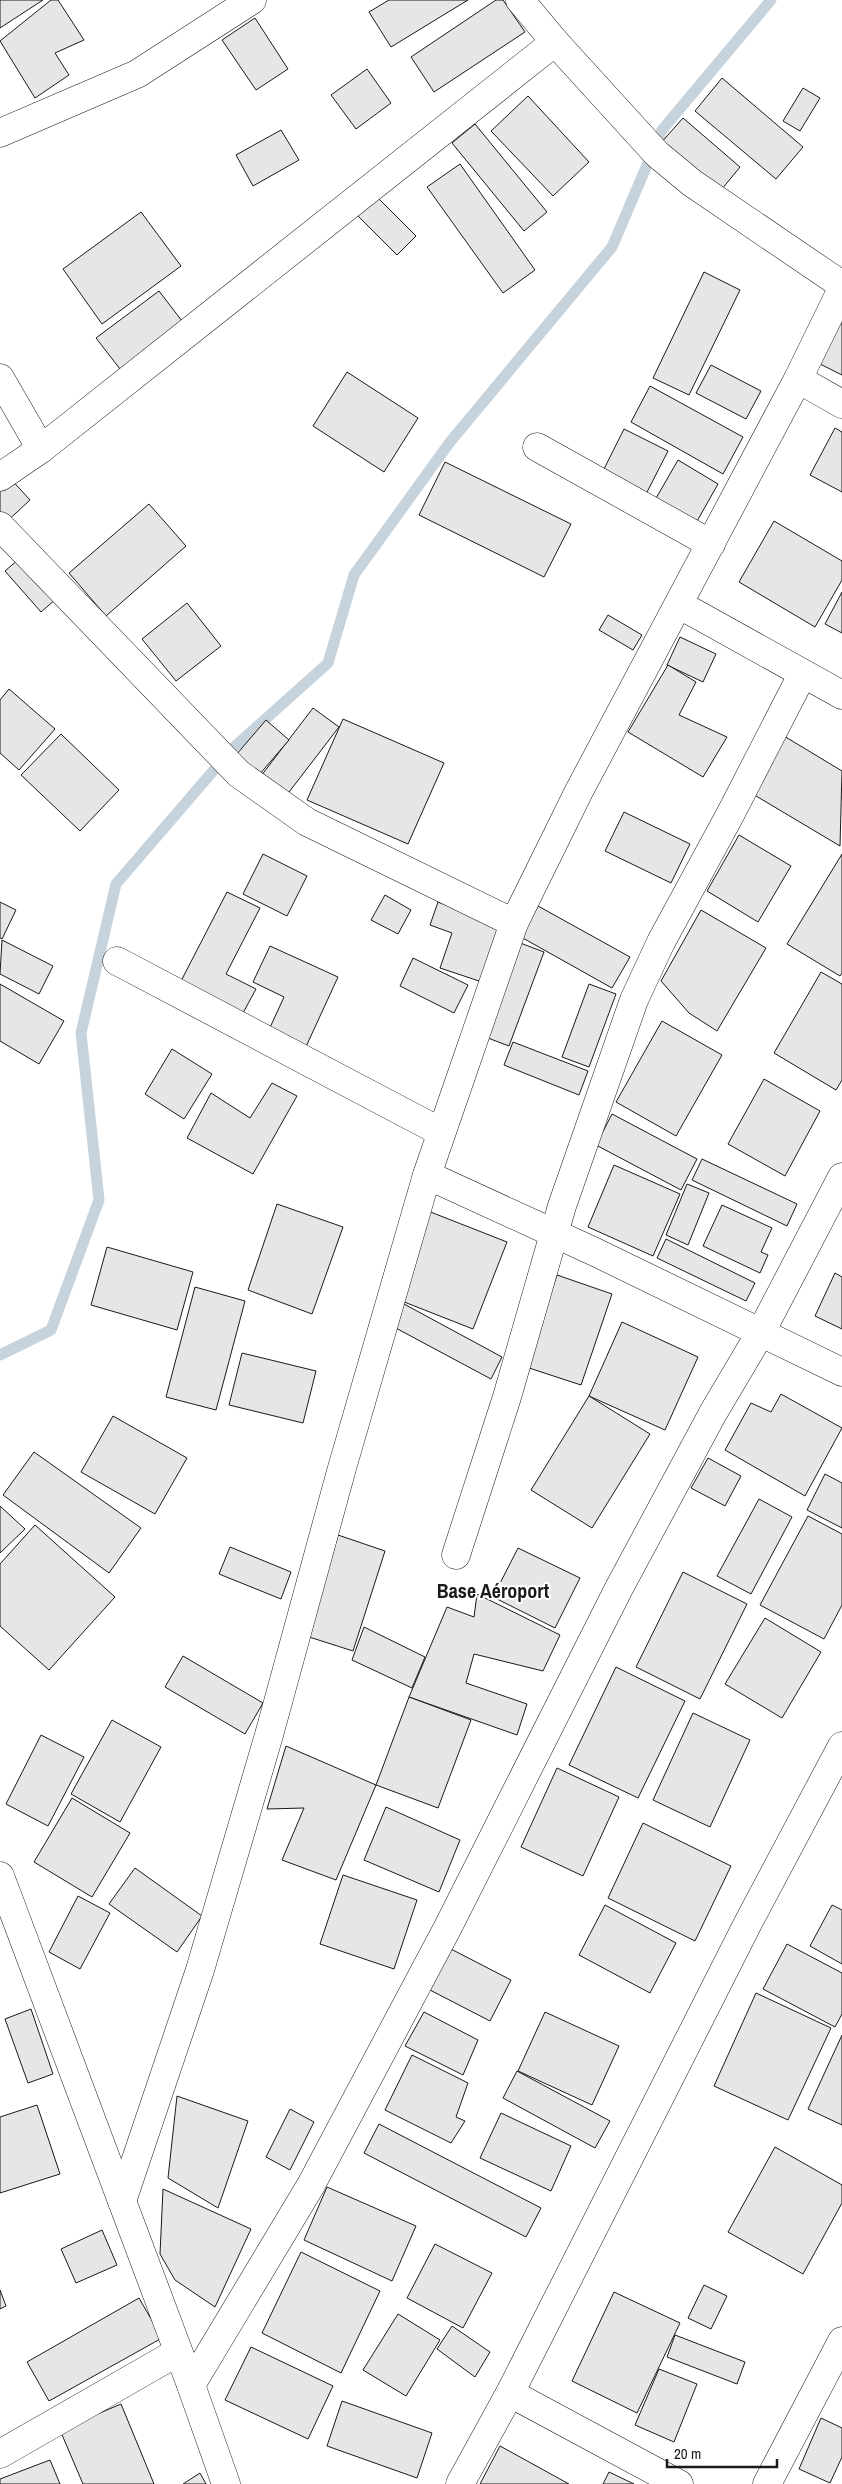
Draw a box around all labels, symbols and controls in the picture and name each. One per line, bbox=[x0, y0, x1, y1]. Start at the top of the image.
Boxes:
district label: Base Aéroport bbox=[437, 1577, 550, 1604]
scale bar bbox=[667, 2436, 777, 2468]
text: 20 m bbox=[674, 2443, 701, 2464]

